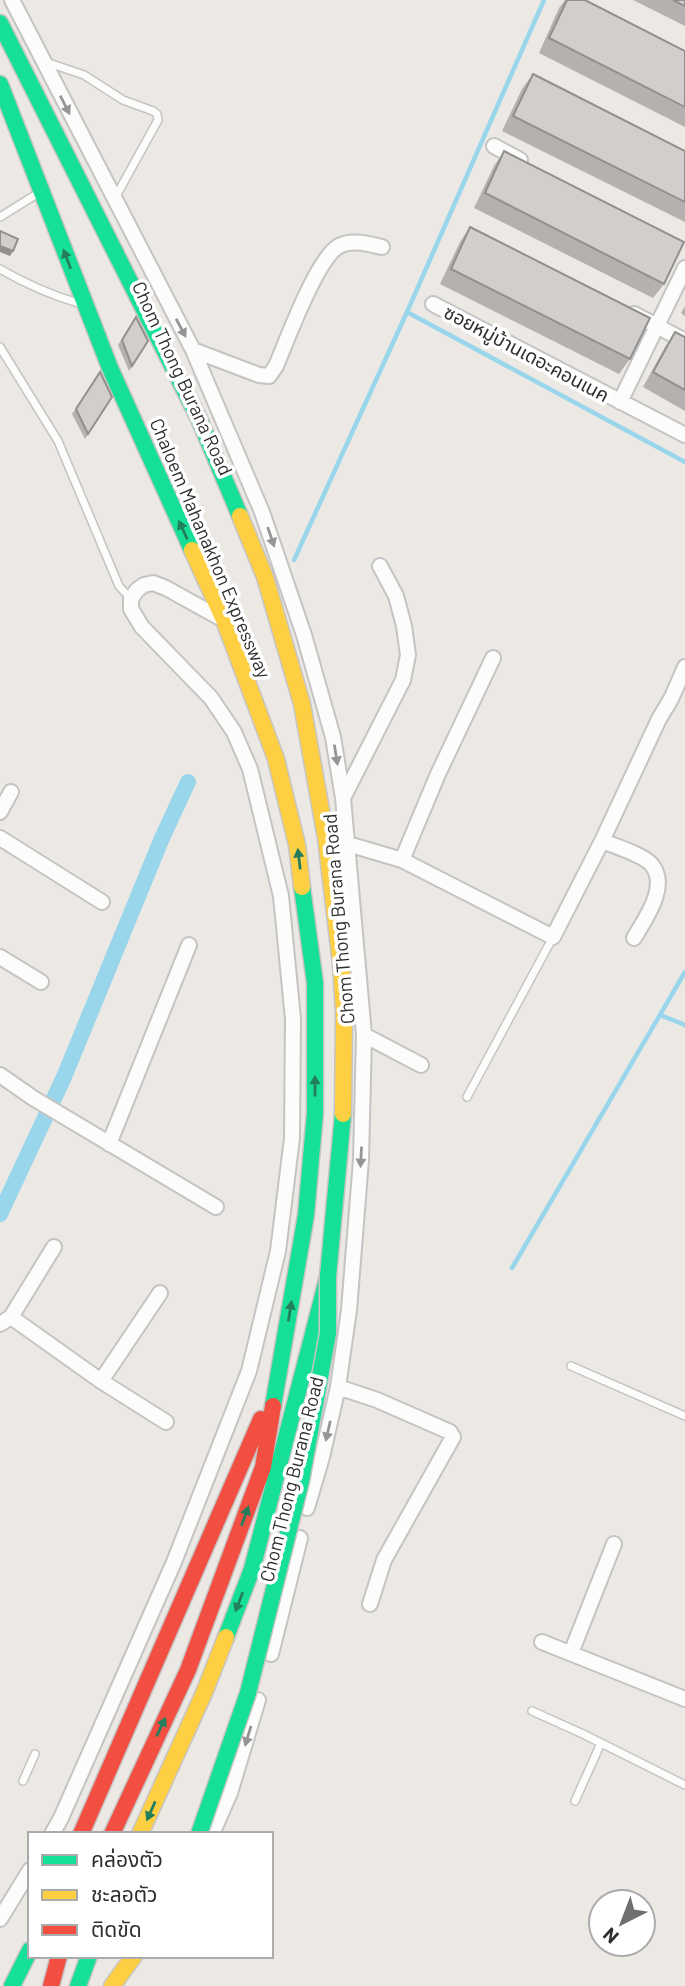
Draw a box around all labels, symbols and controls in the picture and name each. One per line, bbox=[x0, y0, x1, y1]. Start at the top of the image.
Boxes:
one-way arrow bbox=[58, 95, 70, 115]
one-way arrow bbox=[62, 248, 73, 269]
street label: Chom Thong Burana Road bbox=[128, 277, 238, 479]
street label: ซอยหมู่บ้านเดอะคอนเนค bbox=[439, 300, 614, 408]
one-way arrow bbox=[175, 318, 187, 338]
street label: Chaloem Mahanakhon Expressway bbox=[146, 415, 276, 682]
one-way arrow bbox=[177, 520, 189, 540]
one-way arrow bbox=[266, 527, 277, 548]
one-way arrow bbox=[331, 744, 342, 766]
street label: Chom Thong Burana Road bbox=[317, 813, 359, 1025]
one-way arrow bbox=[293, 848, 304, 870]
one-way arrow bbox=[309, 1074, 321, 1096]
one-way arrow bbox=[356, 1146, 367, 1168]
one-way arrow bbox=[285, 1300, 296, 1322]
street label: Chom Thong Burana Road bbox=[254, 1374, 328, 1584]
one-way arrow bbox=[322, 1420, 333, 1442]
one-way arrow bbox=[240, 1505, 251, 1526]
one-way arrow bbox=[233, 1591, 244, 1612]
one-way arrow bbox=[155, 1717, 167, 1737]
one-way arrow bbox=[242, 1726, 252, 1747]
one-way arrow bbox=[145, 1801, 157, 1821]
legend bbox=[28, 1832, 273, 1958]
text: คล่องตัว bbox=[91, 1846, 163, 1871]
text: ชะลอตัว bbox=[91, 1881, 157, 1906]
north arrow bbox=[587, 1888, 657, 1958]
text: ติดขัด bbox=[91, 1916, 142, 1941]
text: N bbox=[598, 1923, 623, 1949]

